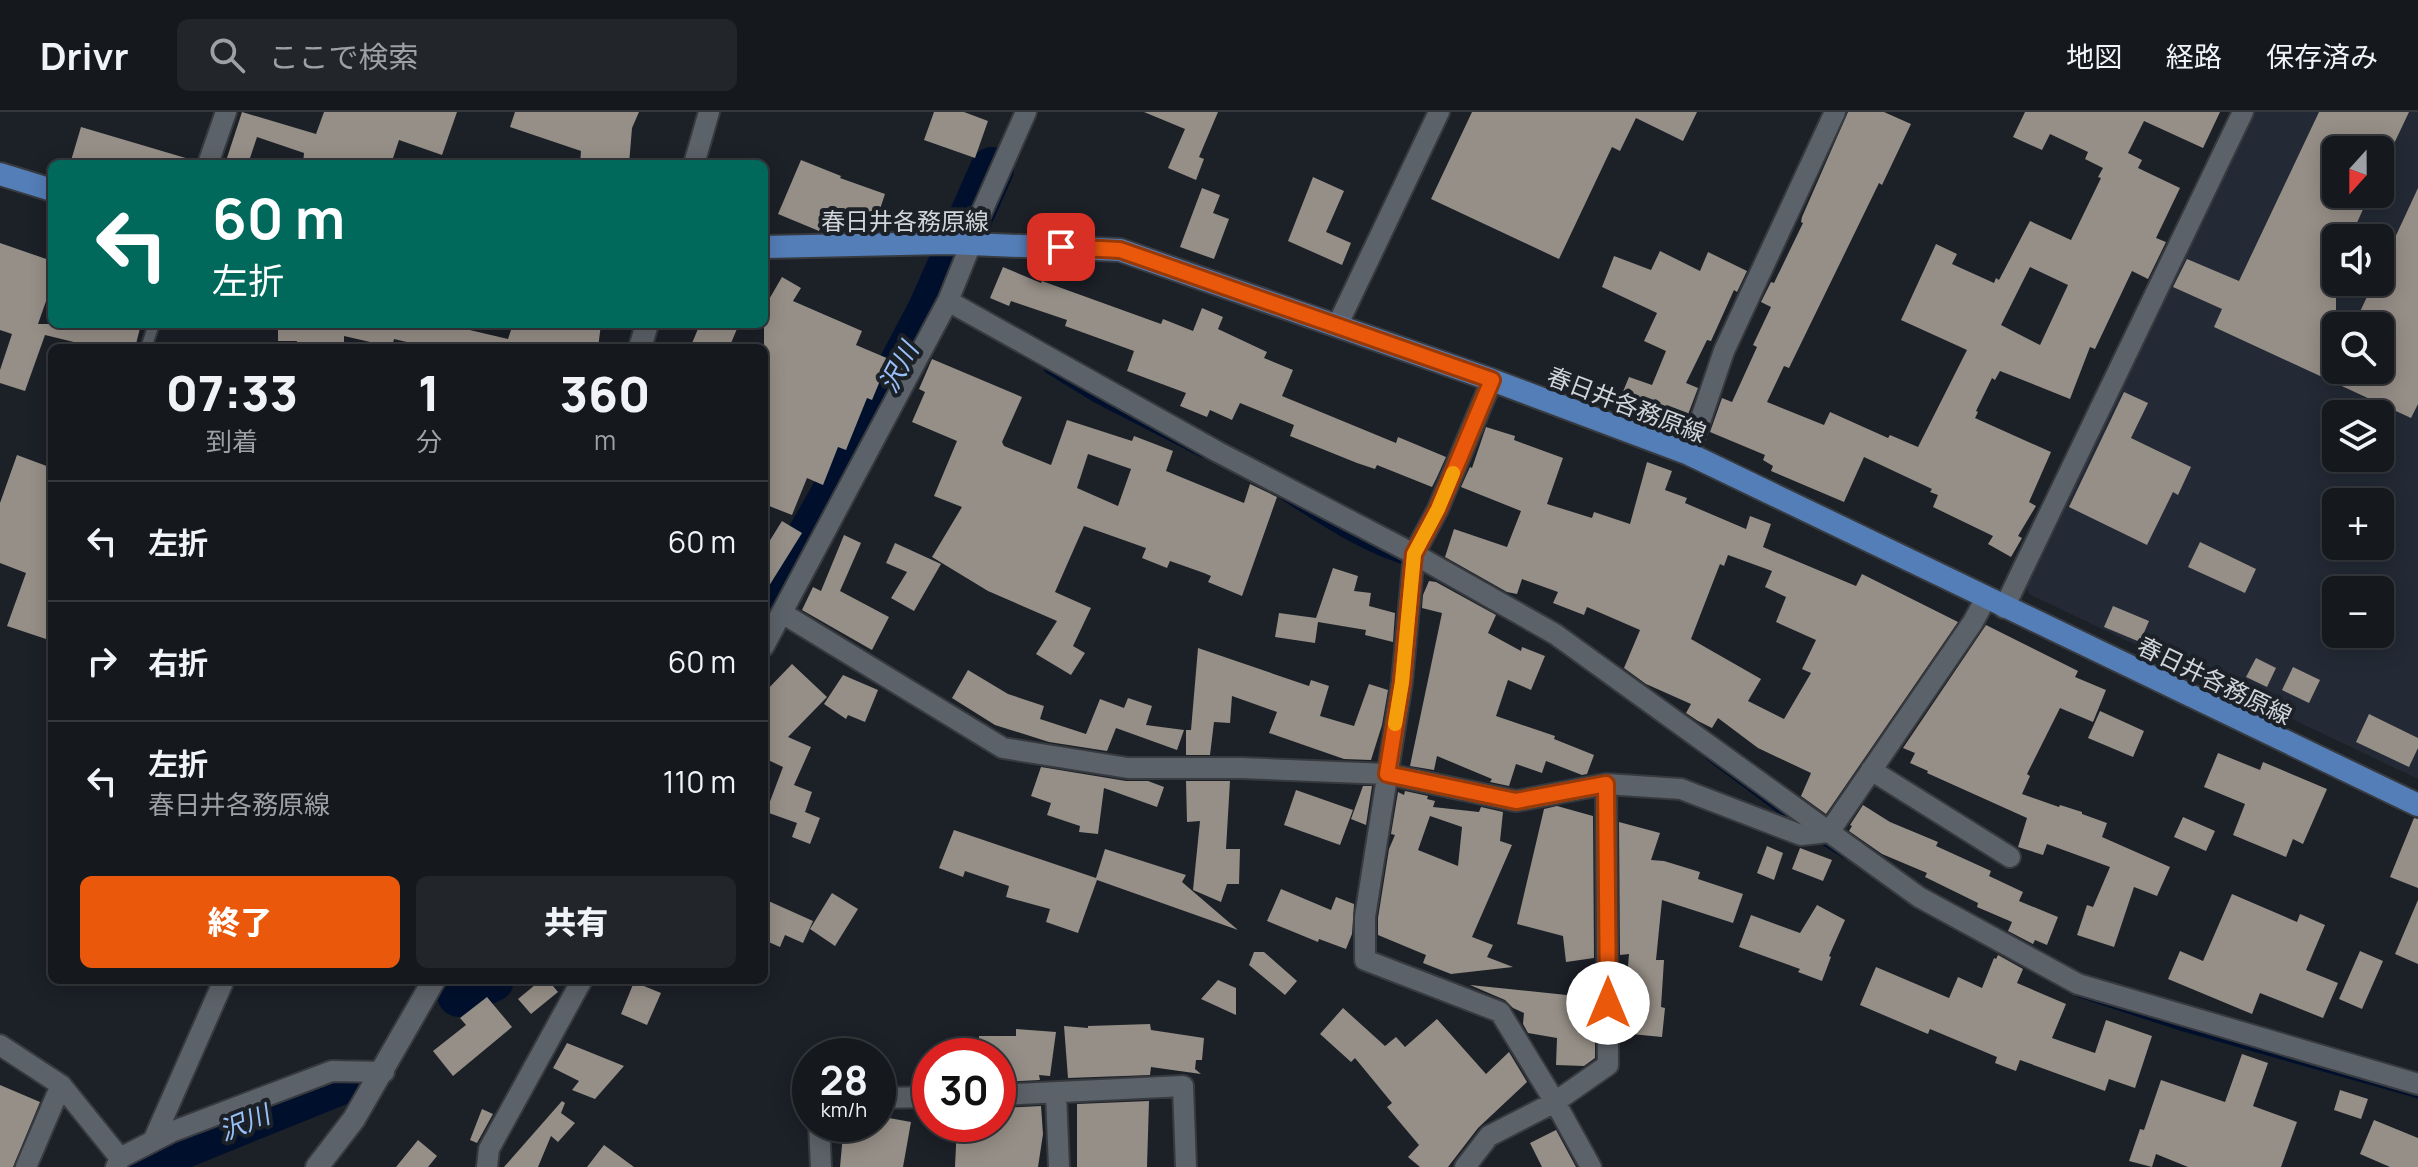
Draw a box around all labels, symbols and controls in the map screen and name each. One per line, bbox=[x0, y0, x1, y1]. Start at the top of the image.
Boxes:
search box bbox=[177, 19, 737, 91]
text: Drivr bbox=[40, 29, 129, 81]
icon: search bbox=[205, 33, 249, 77]
text: ここで検索 bbox=[269, 36, 419, 77]
text: 地図 bbox=[2066, 37, 2122, 75]
text: 経路 bbox=[2166, 37, 2222, 75]
text: 保存済み bbox=[2266, 37, 2378, 75]
north arrow bbox=[2322, 136, 2394, 208]
map controls bbox=[2322, 136, 2394, 648]
text: 60 m bbox=[212, 179, 345, 256]
icon: left bbox=[80, 192, 184, 296]
street label: 春日井各務原線 bbox=[821, 204, 989, 237]
pin bbox=[1027, 213, 1095, 281]
button: sound bbox=[2322, 224, 2394, 296]
icon: arrive bbox=[1039, 225, 1083, 269]
text: 左折 bbox=[212, 256, 284, 305]
button: search bbox=[2322, 312, 2394, 384]
water label: 沢川 bbox=[870, 333, 928, 398]
street label: 春日井各務原線 bbox=[1543, 358, 1711, 450]
text: 07:33 bbox=[166, 360, 298, 425]
text: 1 bbox=[418, 360, 440, 425]
text: 360 bbox=[560, 361, 650, 426]
button: layers bbox=[2322, 400, 2394, 472]
text: m bbox=[594, 422, 616, 458]
text: 到着 bbox=[206, 423, 258, 459]
text: 分 bbox=[416, 423, 442, 459]
button: + bbox=[2322, 488, 2394, 560]
icon: left bbox=[80, 519, 124, 563]
text: 60 m bbox=[668, 521, 736, 562]
text: 左折 bbox=[148, 522, 208, 563]
button: − bbox=[2322, 576, 2394, 648]
street label: 春日井各務原線 bbox=[2132, 628, 2298, 732]
icon: right bbox=[80, 639, 124, 683]
text: 60 m bbox=[668, 641, 736, 682]
text: 右折 bbox=[148, 642, 208, 683]
text: 左折 bbox=[148, 743, 208, 784]
icon: left bbox=[80, 759, 124, 803]
text: 110 m bbox=[663, 761, 736, 802]
text: 春日井各務原線 bbox=[148, 786, 330, 822]
button: 終了 bbox=[80, 876, 400, 968]
button: 共有 bbox=[416, 876, 736, 968]
position arrow bbox=[1566, 961, 1650, 1045]
speed limit sign: 30 bbox=[912, 1038, 1016, 1142]
text: 28 bbox=[820, 1052, 868, 1107]
water label: 沢川 bbox=[213, 1094, 278, 1148]
text: km/h bbox=[821, 1096, 867, 1123]

